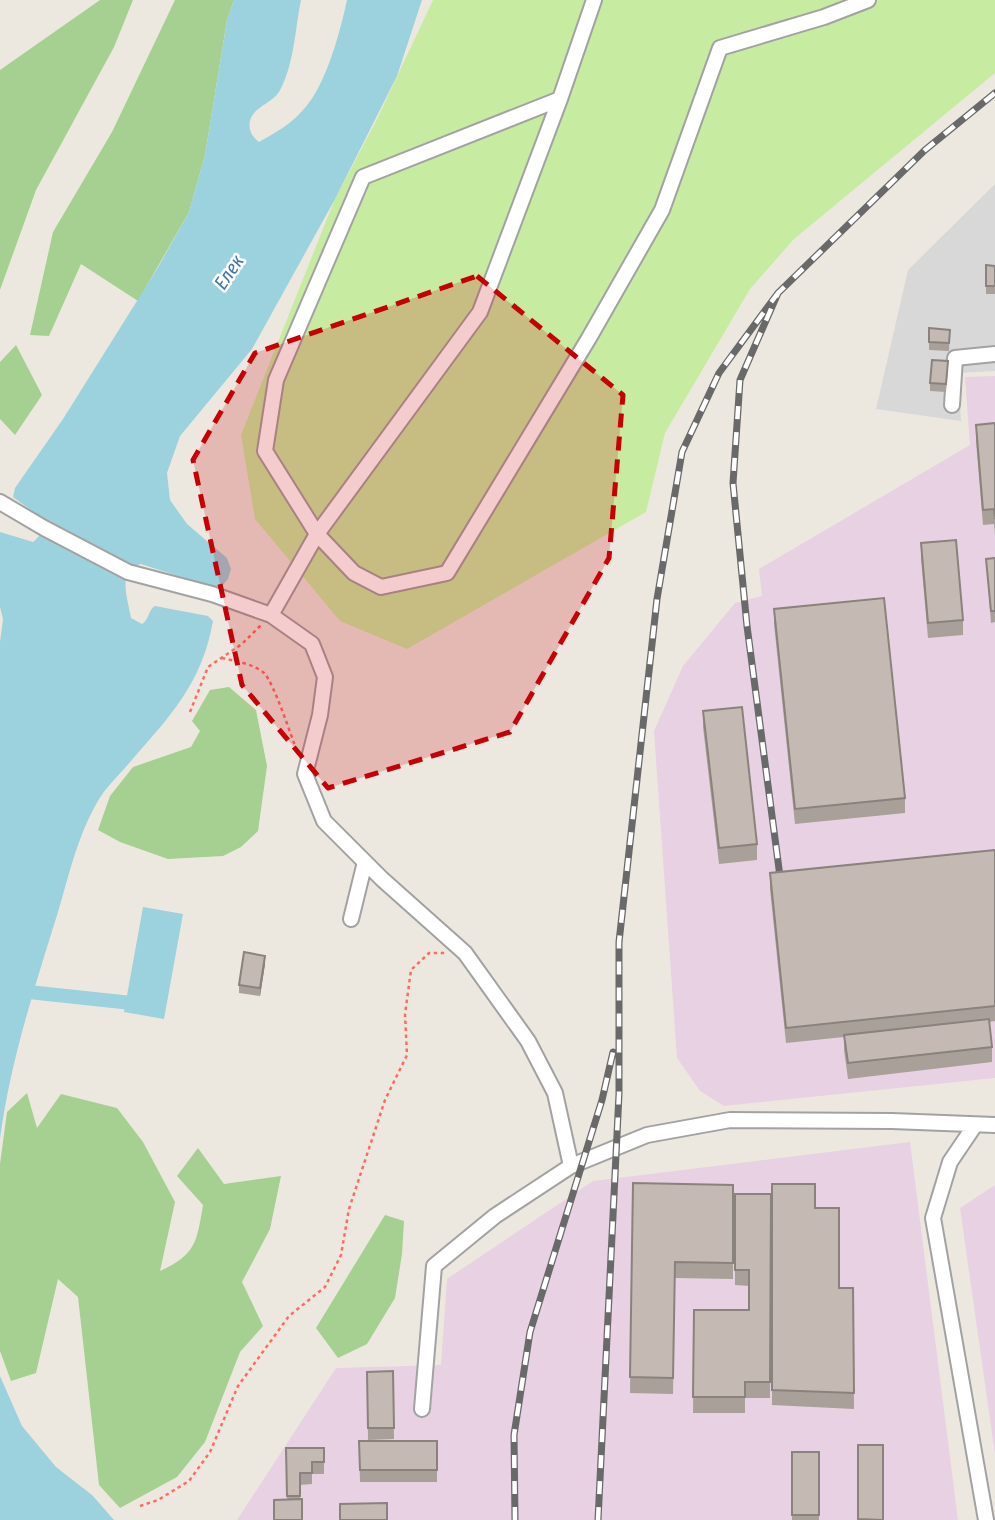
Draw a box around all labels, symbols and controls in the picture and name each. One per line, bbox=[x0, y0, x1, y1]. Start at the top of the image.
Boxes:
water label: Елек bbox=[209, 250, 249, 294]

